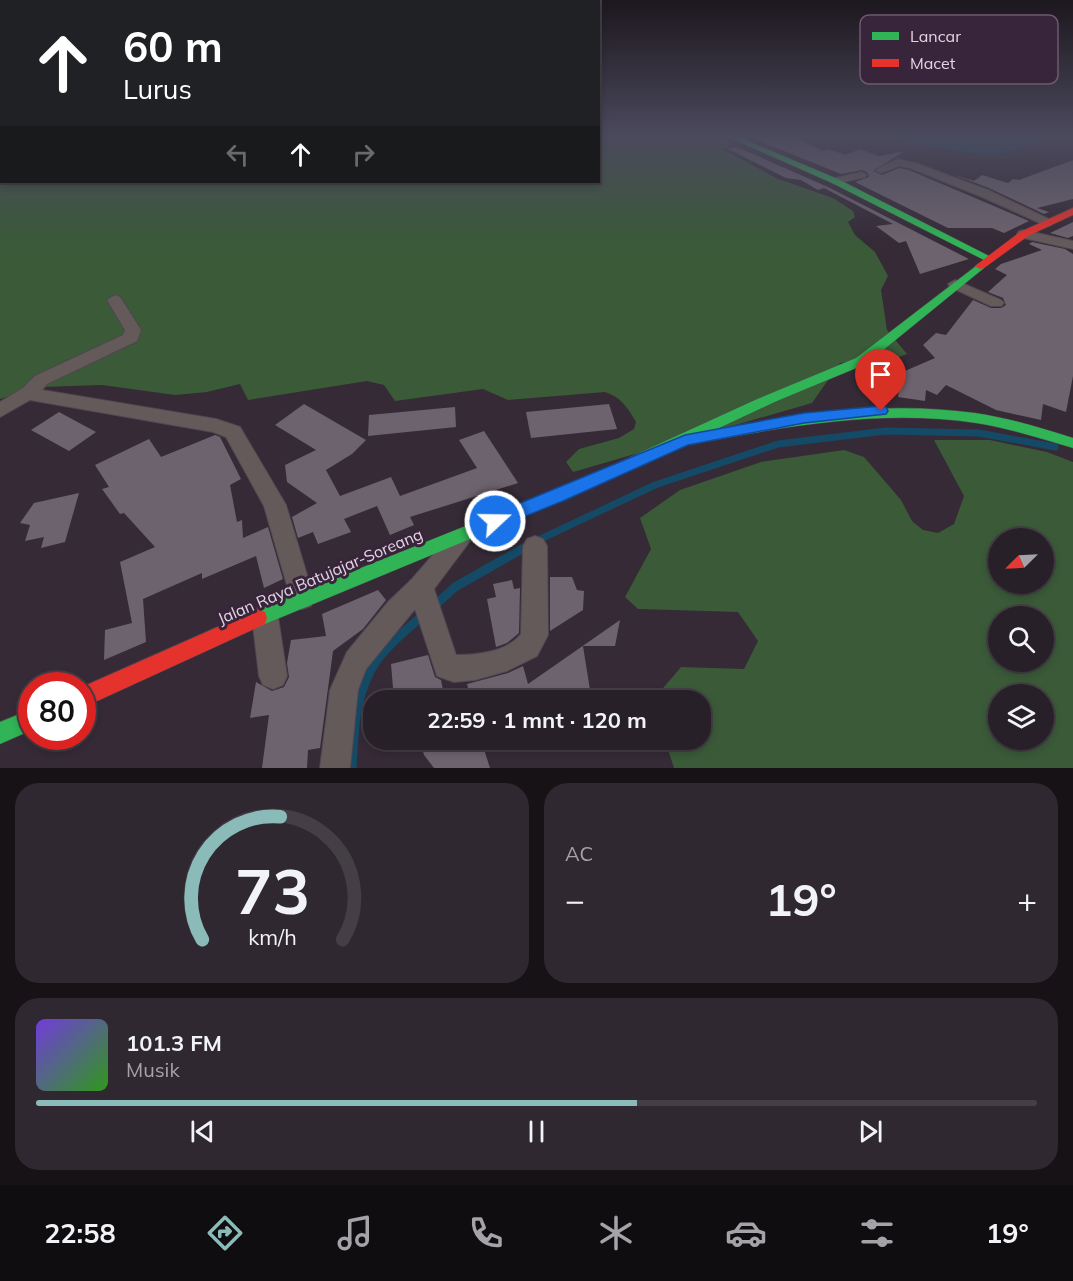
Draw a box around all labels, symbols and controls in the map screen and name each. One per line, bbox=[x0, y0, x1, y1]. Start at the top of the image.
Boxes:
legend bbox=[860, 15, 1058, 84]
text: 60 m bbox=[123, 20, 223, 73]
icon: ahead bbox=[24, 24, 102, 102]
text: Lancar bbox=[910, 26, 961, 46]
text: Macet bbox=[910, 53, 956, 73]
text: Lurus bbox=[123, 72, 192, 106]
icon: left bbox=[221, 138, 254, 171]
icon: ahead bbox=[284, 138, 317, 171]
icon: right bbox=[347, 138, 380, 171]
pin bbox=[855, 349, 906, 411]
icon: arrive bbox=[864, 358, 897, 391]
position arrow bbox=[463, 489, 527, 553]
street label: Jalan Raya Batujajar-Soreang bbox=[214, 524, 426, 628]
north arrow bbox=[988, 528, 1054, 594]
map controls bbox=[988, 528, 1054, 750]
button: search bbox=[988, 606, 1054, 672]
speed limit sign: 80 bbox=[18, 672, 96, 750]
button: layers bbox=[988, 684, 1054, 750]
text: 22:59 · 1 mnt · 120 m bbox=[427, 706, 647, 734]
text: AC bbox=[565, 841, 593, 866]
text: 73 bbox=[235, 851, 309, 930]
text: 19° bbox=[765, 871, 837, 927]
text: − bbox=[565, 879, 585, 920]
text: + bbox=[1017, 879, 1037, 920]
text: km/h bbox=[248, 923, 296, 950]
text: 101.3 FM bbox=[126, 1029, 222, 1057]
text: Musik bbox=[126, 1057, 180, 1082]
icon: previous bbox=[186, 1115, 219, 1148]
icon: pause bbox=[520, 1115, 553, 1148]
icon: next bbox=[854, 1115, 887, 1148]
icon: directions bbox=[204, 1212, 246, 1254]
icon: music bbox=[334, 1212, 376, 1254]
icon: phone bbox=[465, 1212, 507, 1254]
icon: climate bbox=[595, 1212, 637, 1254]
icon: car bbox=[725, 1212, 767, 1254]
icon: filters bbox=[856, 1212, 898, 1254]
text: 22:58 bbox=[44, 1216, 116, 1250]
text: 19° bbox=[986, 1216, 1029, 1250]

